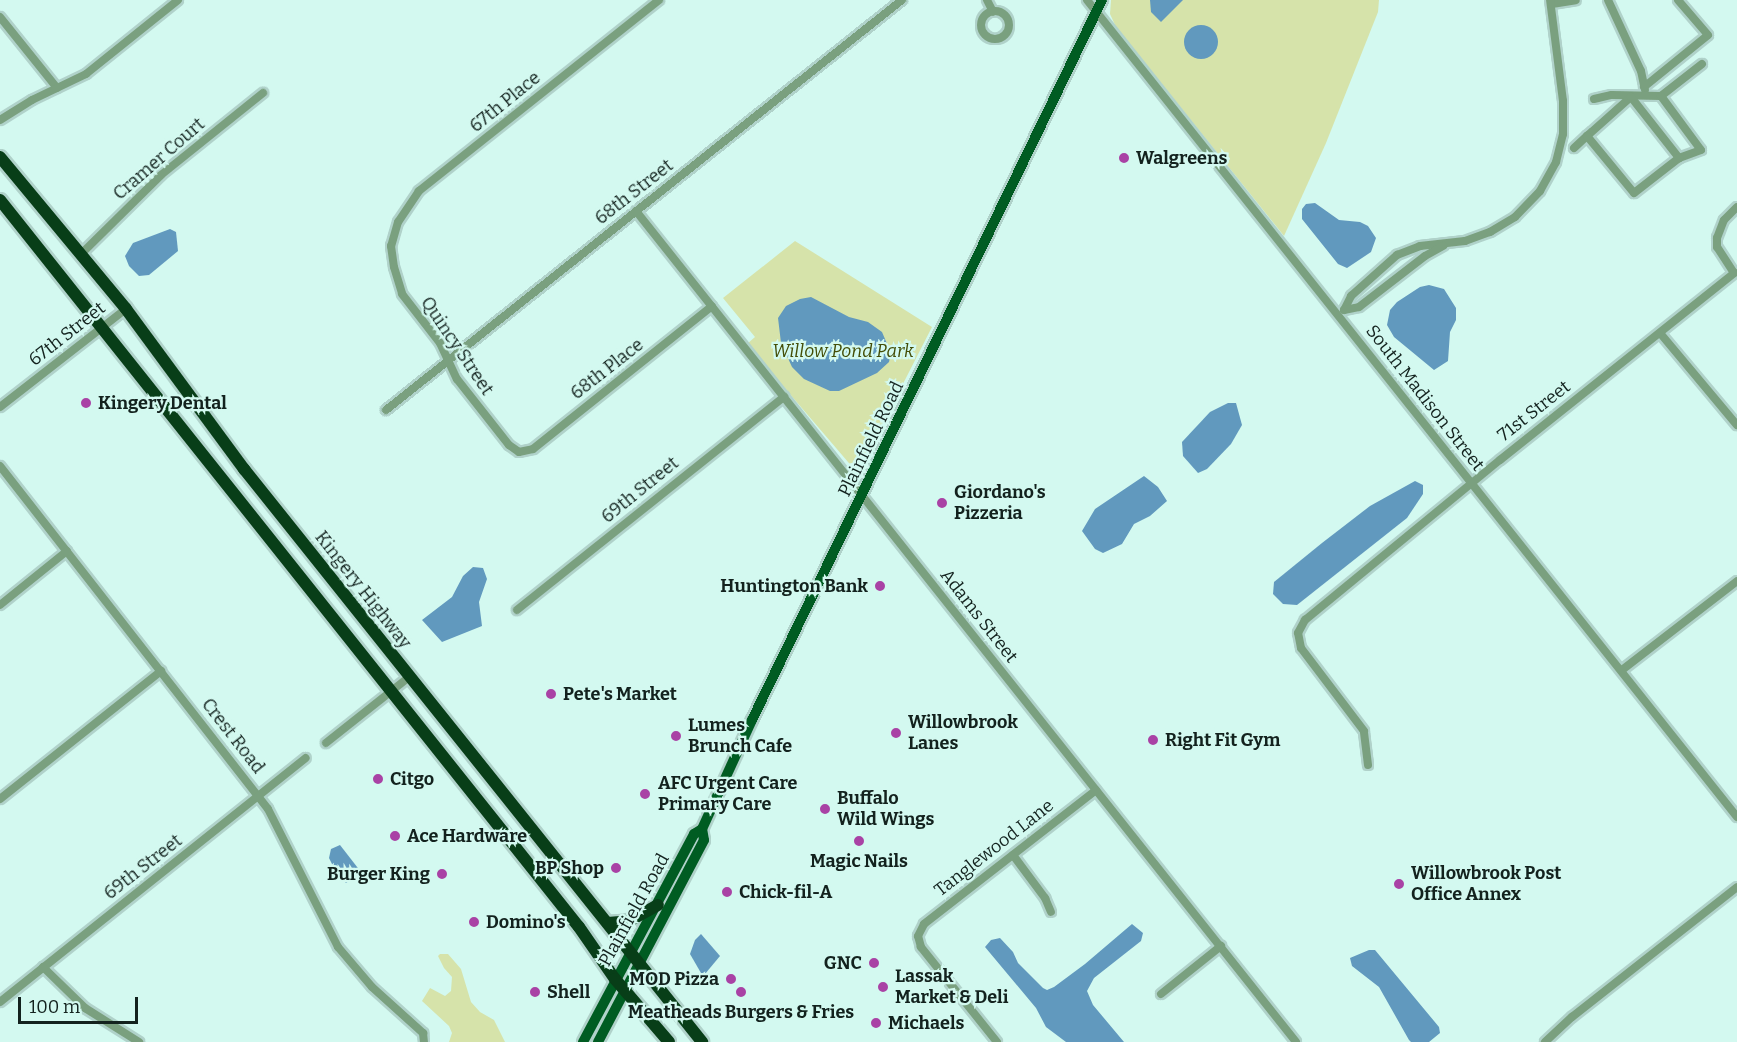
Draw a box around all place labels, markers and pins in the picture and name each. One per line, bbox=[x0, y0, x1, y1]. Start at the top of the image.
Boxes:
place label: Walgreens bbox=[1136, 147, 1227, 169]
marker: Walgreens bbox=[1117, 151, 1131, 165]
place label: Kingery Dental bbox=[98, 392, 227, 414]
marker: Kingery Dental bbox=[79, 396, 93, 410]
place label: Giordano's Pizzeria bbox=[954, 482, 1046, 524]
marker: Giordano's Pizzeria bbox=[935, 496, 949, 510]
place label: Huntington Bank bbox=[720, 575, 868, 597]
marker: Huntington Bank bbox=[873, 579, 887, 593]
place label: Pete's Market bbox=[563, 683, 677, 705]
marker: Pete's Market bbox=[544, 687, 558, 701]
place label: Willowbrook Lanes bbox=[908, 712, 1018, 754]
place label: Lumes Brunch Cafe bbox=[688, 715, 792, 758]
marker: Willowbrook Lanes bbox=[889, 726, 903, 740]
marker: Lumes Brunch Cafe bbox=[669, 729, 683, 743]
place label: Right Fit Gym bbox=[1165, 729, 1280, 751]
marker: Right Fit Gym bbox=[1146, 733, 1160, 747]
place label: Citgo bbox=[390, 768, 434, 790]
marker: Citgo bbox=[371, 772, 385, 786]
place label: AFC Urgent Care Primary Care bbox=[658, 773, 797, 816]
marker: AFC Urgent Care Primary Care bbox=[636, 785, 654, 803]
place label: Buffalo Wild Wings bbox=[837, 788, 934, 830]
marker: Buffalo Wild Wings bbox=[818, 802, 832, 816]
place label: Ace Hardware bbox=[407, 825, 527, 847]
marker: Ace Hardware bbox=[388, 829, 402, 843]
marker: Magic Nails bbox=[852, 834, 866, 848]
place label: Magic Nails bbox=[810, 850, 908, 872]
place label: BP Shop bbox=[535, 857, 604, 879]
marker: BP Shop bbox=[609, 861, 623, 875]
place label: Burger King bbox=[327, 863, 430, 885]
place label: Willowbrook Post Office Annex bbox=[1411, 863, 1561, 906]
marker: Burger King bbox=[435, 867, 449, 881]
marker: Willowbrook Post Office Annex bbox=[1392, 877, 1406, 891]
place label: Chick-fil-A bbox=[739, 881, 832, 903]
marker: Chick-fil-A bbox=[720, 885, 734, 899]
place label: Domino's bbox=[486, 911, 566, 933]
marker: Domino's bbox=[467, 915, 481, 929]
place label: GNC bbox=[824, 952, 862, 974]
marker: GNC bbox=[867, 956, 881, 970]
place label: Lassak Market & Deli bbox=[895, 966, 1008, 1008]
place label: MOD Pizza bbox=[629, 968, 719, 990]
marker: MOD Pizza bbox=[724, 972, 738, 986]
marker: Lassak Market & Deli bbox=[876, 980, 890, 994]
place label: Shell bbox=[547, 981, 590, 1003]
marker: Shell bbox=[528, 985, 542, 999]
marker: Meatheads Burgers & Fries bbox=[734, 985, 748, 999]
place label: Meatheads Burgers & Fries bbox=[628, 1001, 854, 1023]
place label: Michaels bbox=[888, 1012, 964, 1034]
marker: Michaels bbox=[869, 1016, 883, 1030]

